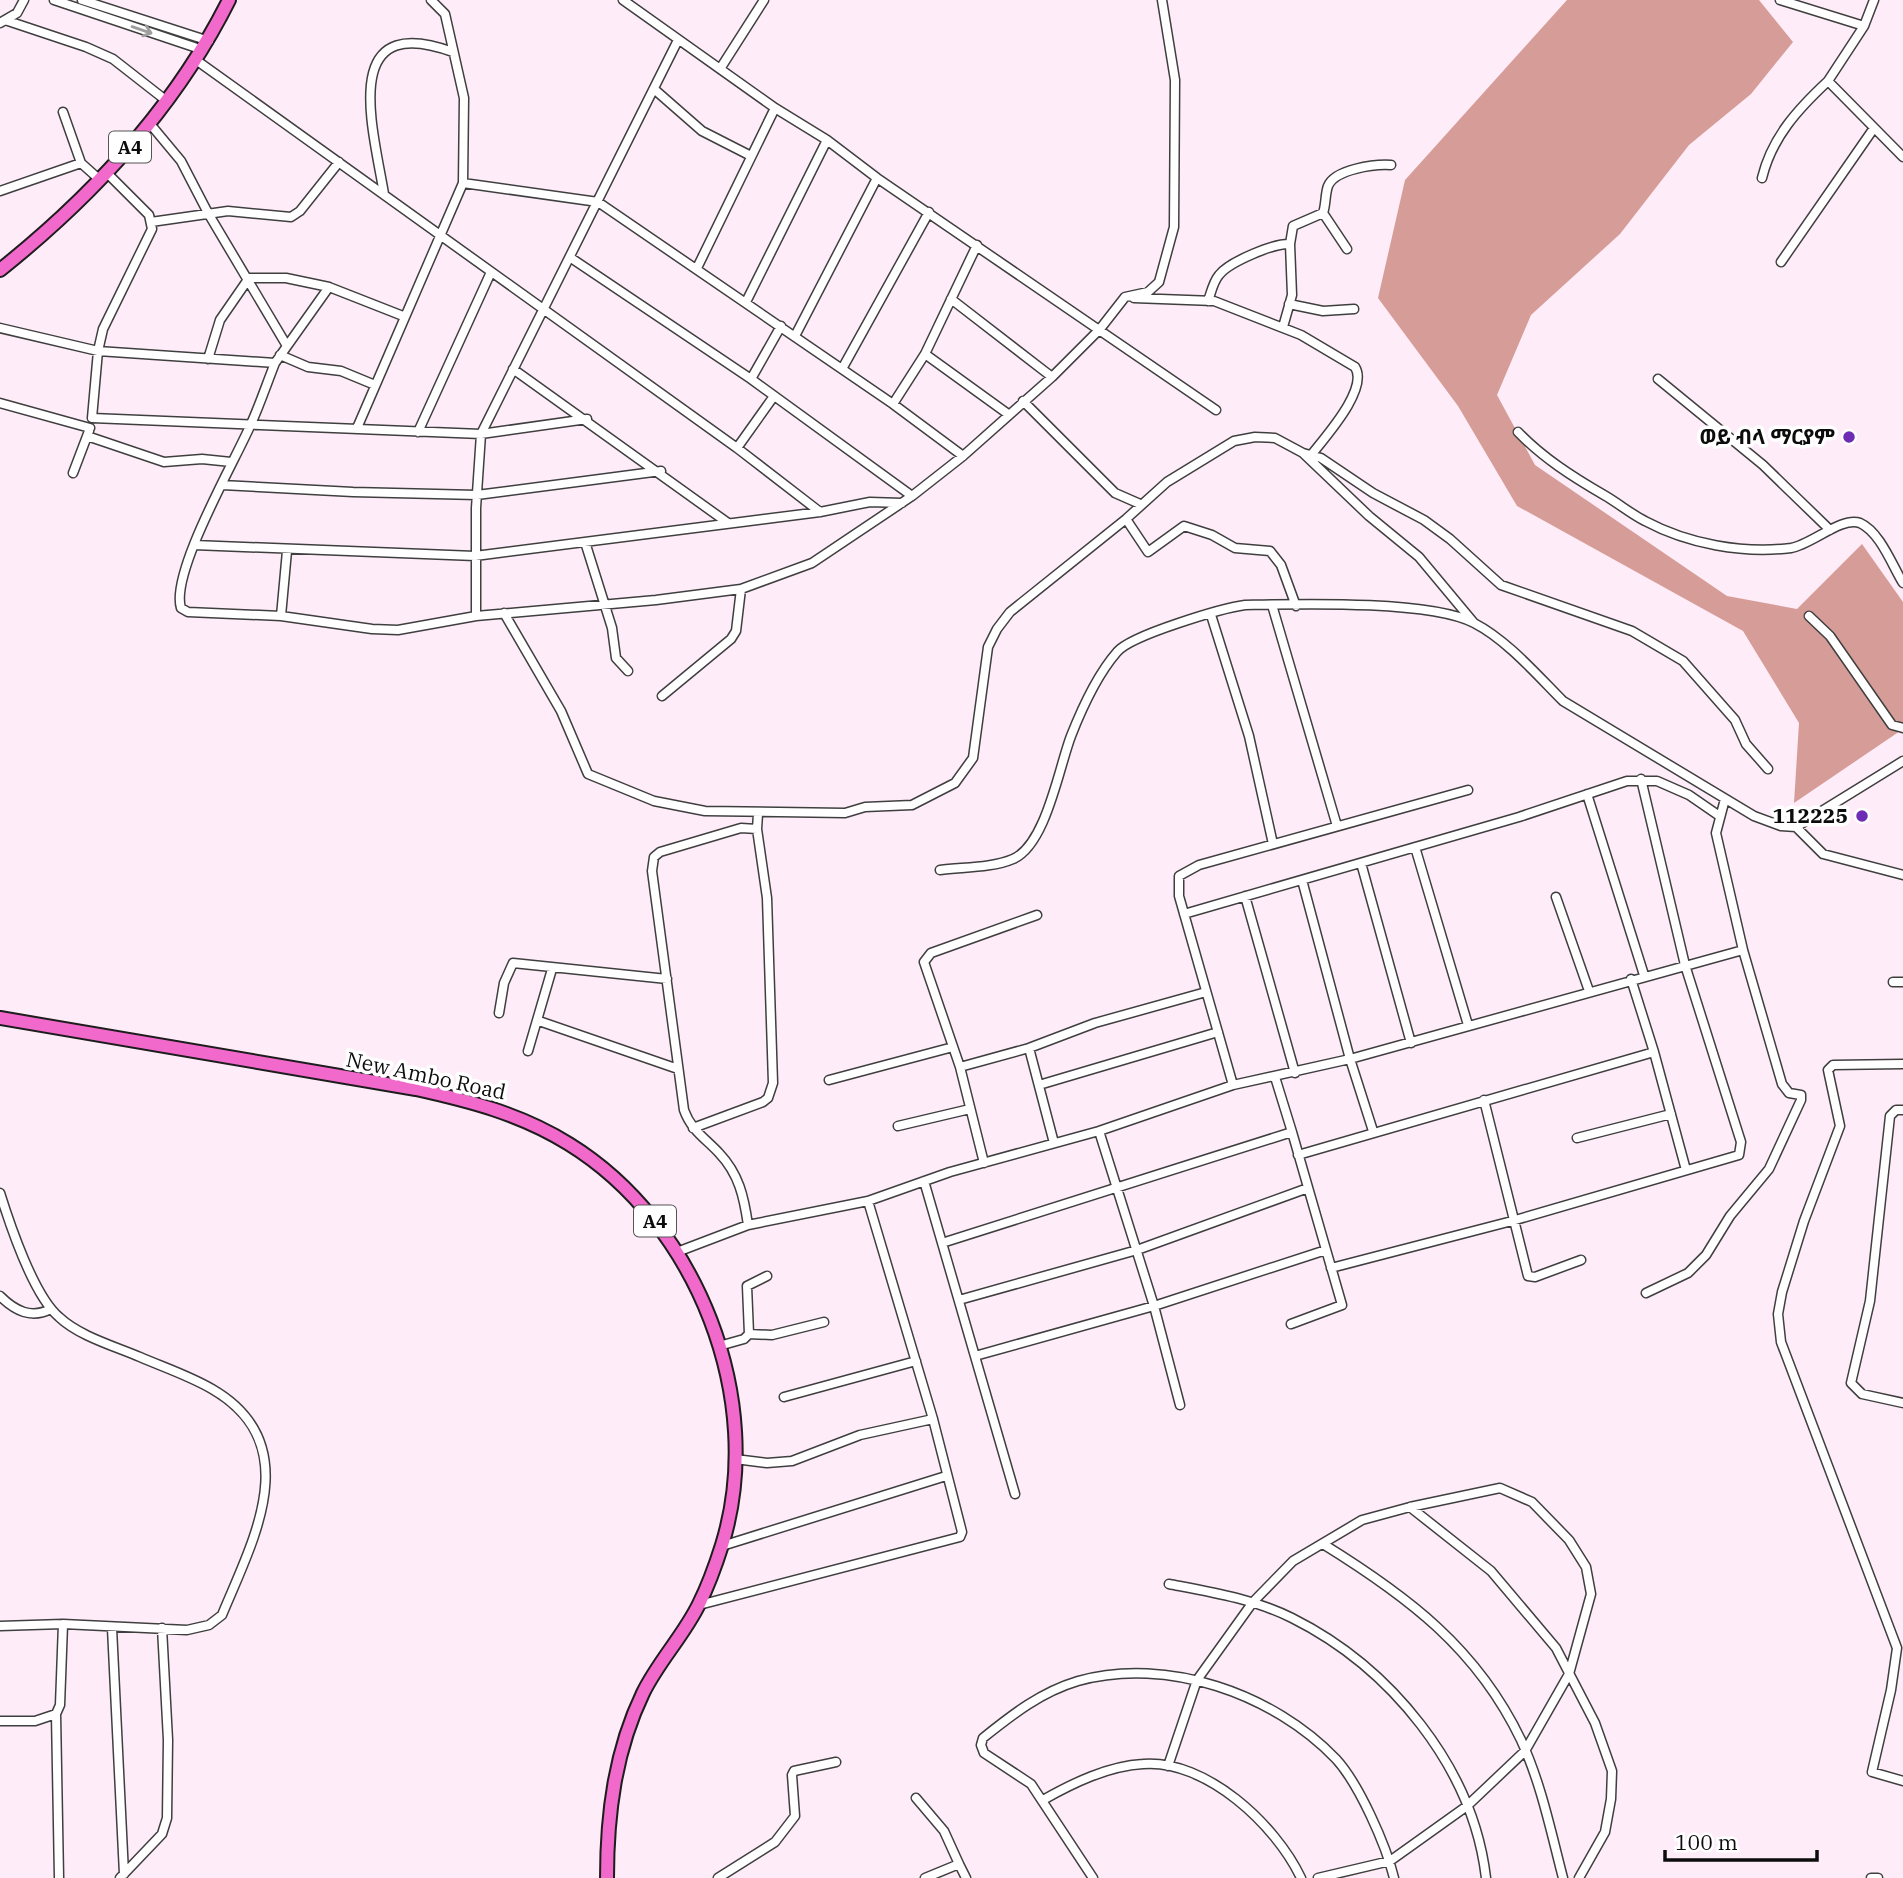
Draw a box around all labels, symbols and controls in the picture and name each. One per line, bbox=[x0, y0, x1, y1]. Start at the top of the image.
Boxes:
one-way arrow bbox=[131, 25, 153, 37]
road number: A4 bbox=[109, 132, 151, 162]
place label: ወይ ብላ ማርያም bbox=[1700, 422, 1835, 450]
marker: ወይ ብላ ማርያም bbox=[1841, 429, 1857, 445]
place label: 112225 bbox=[1772, 801, 1848, 829]
marker: 112225 bbox=[1854, 808, 1870, 824]
street label: New Ambo Road bbox=[344, 1044, 509, 1106]
road number: A4 bbox=[634, 1205, 676, 1236]
scale bar bbox=[1665, 1818, 1817, 1862]
text: 100 m bbox=[1675, 1828, 1738, 1856]

